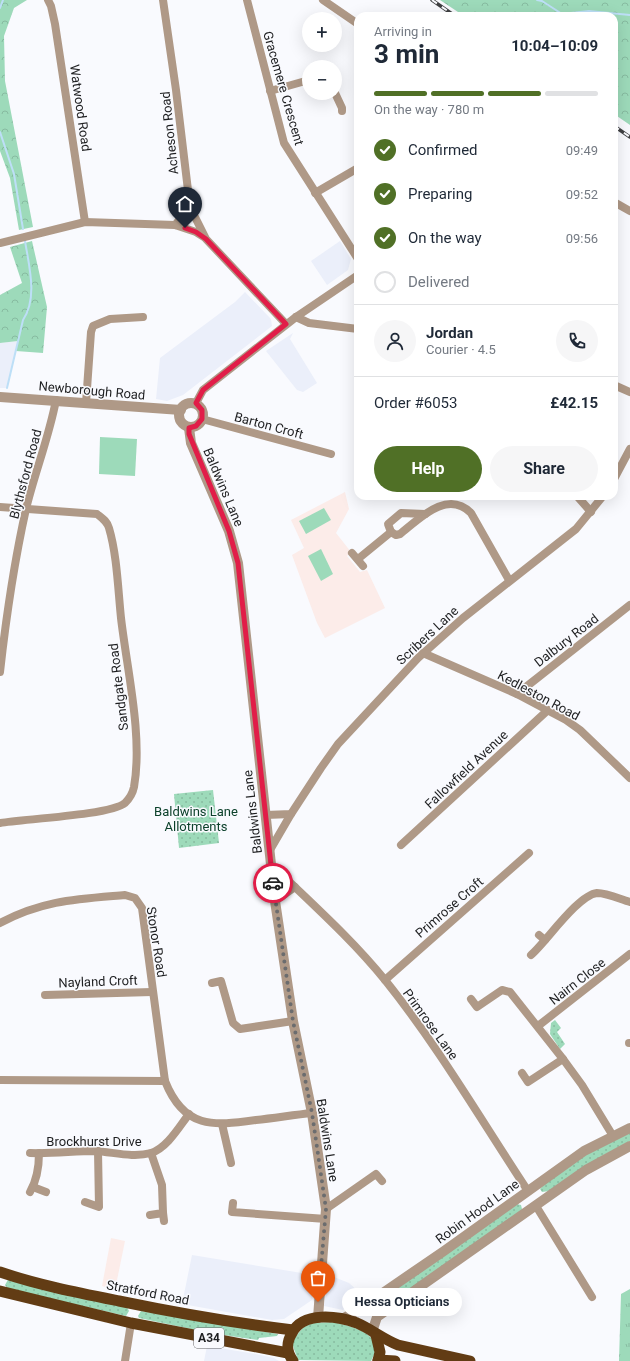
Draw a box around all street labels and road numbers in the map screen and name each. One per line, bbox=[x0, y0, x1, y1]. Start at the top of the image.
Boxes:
street label: Gracemere Crescent bbox=[260, 29, 307, 147]
street label: Watwood Road bbox=[67, 64, 94, 153]
street label: Acheson Road bbox=[158, 91, 181, 175]
street label: Newborough Road bbox=[38, 378, 146, 403]
street label: Barton Croft bbox=[233, 409, 305, 442]
street label: Blythsford Road bbox=[6, 428, 45, 521]
street label: Baldwins Lane bbox=[200, 446, 247, 529]
street label: Scribers Lane bbox=[393, 603, 461, 668]
street label: Dalbury Road bbox=[531, 611, 601, 670]
street label: Sandgate Road bbox=[106, 642, 131, 731]
street label: Kedleston Road bbox=[495, 668, 582, 723]
street label: Fallowfield Avenue bbox=[422, 727, 511, 812]
street label: Baldwins Lane bbox=[240, 769, 265, 854]
street label: Primrose Croft bbox=[412, 874, 486, 941]
street label: Stonor Road bbox=[144, 906, 169, 978]
street label: Nairn Close bbox=[546, 955, 608, 1008]
street label: Nayland Croft bbox=[58, 973, 138, 990]
street label: Primrose Lane bbox=[400, 986, 461, 1063]
street label: Baldwins Lane bbox=[314, 1097, 341, 1183]
street label: Brockhurst Drive bbox=[46, 1134, 142, 1149]
street label: Robin Hood Lane bbox=[433, 1176, 522, 1247]
street label: Stratford Road bbox=[105, 1277, 191, 1308]
road number: A34 bbox=[194, 1328, 224, 1348]

